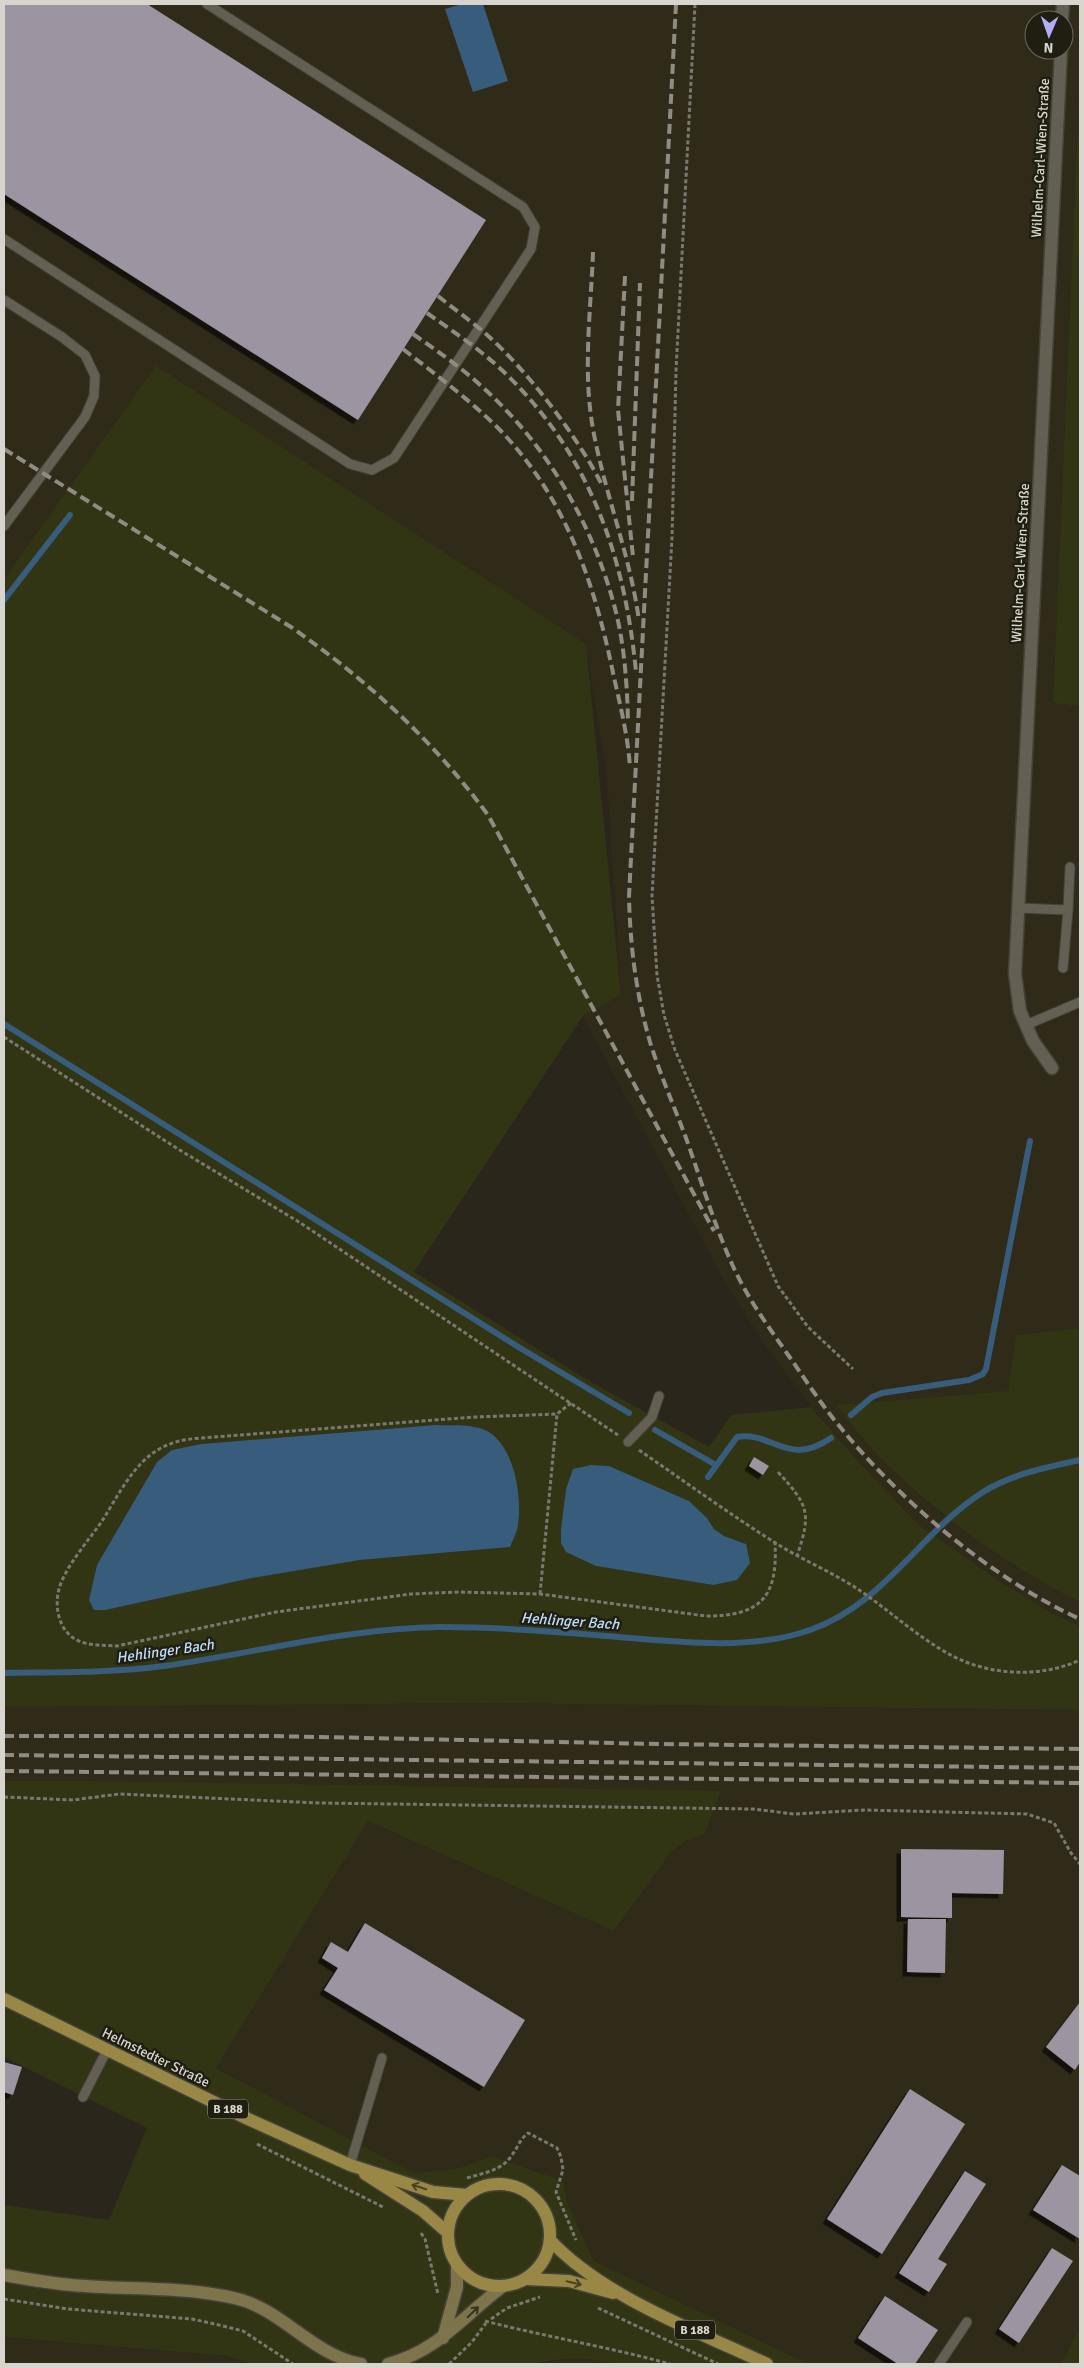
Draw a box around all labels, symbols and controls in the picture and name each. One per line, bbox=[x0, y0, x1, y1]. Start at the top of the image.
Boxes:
north arrow bbox=[1024, 10, 1074, 60]
text: N bbox=[1043, 39, 1054, 56]
street label: Wilhelm-Carl-Wien-Straße bbox=[1028, 78, 1053, 238]
street label: Wilhelm-Carl-Wien-Straße bbox=[1008, 483, 1033, 643]
water label: Hehlinger Bach bbox=[520, 1609, 621, 1633]
water label: Hehlinger Bach bbox=[115, 1635, 216, 1667]
street label: Helmstedter Straße bbox=[99, 2024, 212, 2091]
road number: B 188 bbox=[208, 2100, 248, 2118]
one-way arrow bbox=[412, 2182, 427, 2191]
one-way arrow bbox=[566, 2279, 582, 2288]
one-way arrow bbox=[466, 2306, 479, 2318]
road number: B 188 bbox=[675, 2320, 715, 2340]

